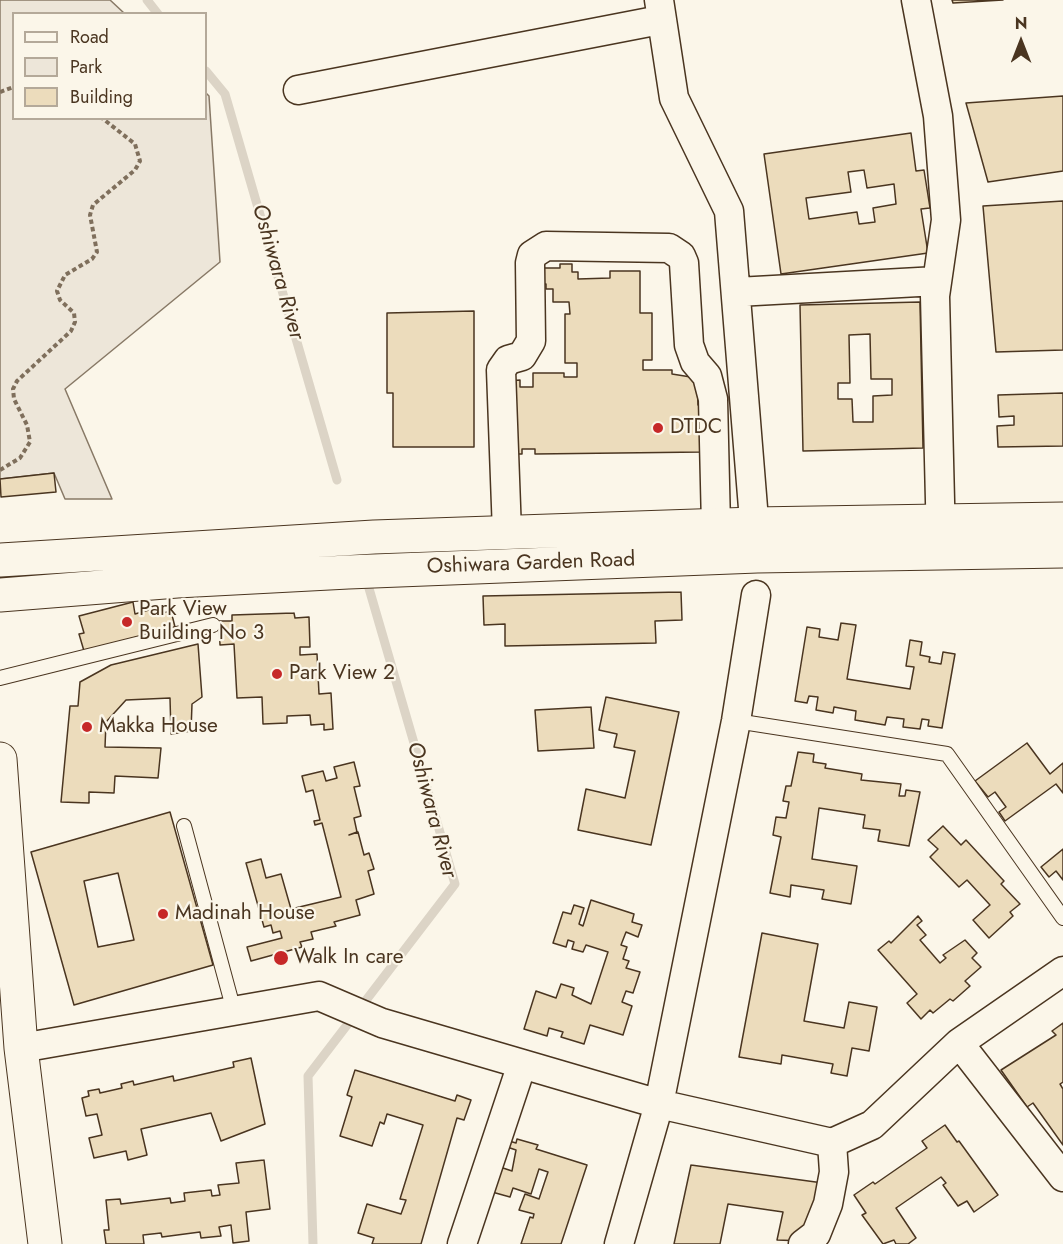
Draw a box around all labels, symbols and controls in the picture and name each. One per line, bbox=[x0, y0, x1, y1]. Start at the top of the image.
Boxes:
legend bbox=[12, 12, 207, 120]
north arrow bbox=[991, 12, 1051, 72]
text: N bbox=[1015, 12, 1027, 35]
text: Road bbox=[70, 24, 109, 50]
text: Park bbox=[70, 54, 102, 80]
text: Building bbox=[70, 84, 133, 110]
water label: Oshiwara River bbox=[245, 201, 309, 343]
place label: DTDC bbox=[670, 415, 722, 441]
marker: DTDC bbox=[651, 421, 665, 435]
street label: Oshiwara Garden Road bbox=[426, 548, 636, 580]
place label: Park View Building No 3 bbox=[139, 597, 264, 647]
marker: Park View Building No 3 bbox=[120, 615, 134, 629]
place label: Park View 2 bbox=[289, 661, 395, 687]
marker: Park View 2 bbox=[270, 667, 284, 681]
place label: Makka House bbox=[99, 714, 218, 740]
marker: Makka House bbox=[80, 720, 94, 734]
water label: Oshiwara River bbox=[400, 739, 462, 881]
place label: Madinah House bbox=[175, 901, 315, 927]
marker: Madinah House bbox=[156, 907, 170, 921]
place label: Walk In care bbox=[294, 945, 403, 971]
marker: Walk In care bbox=[272, 949, 290, 967]

